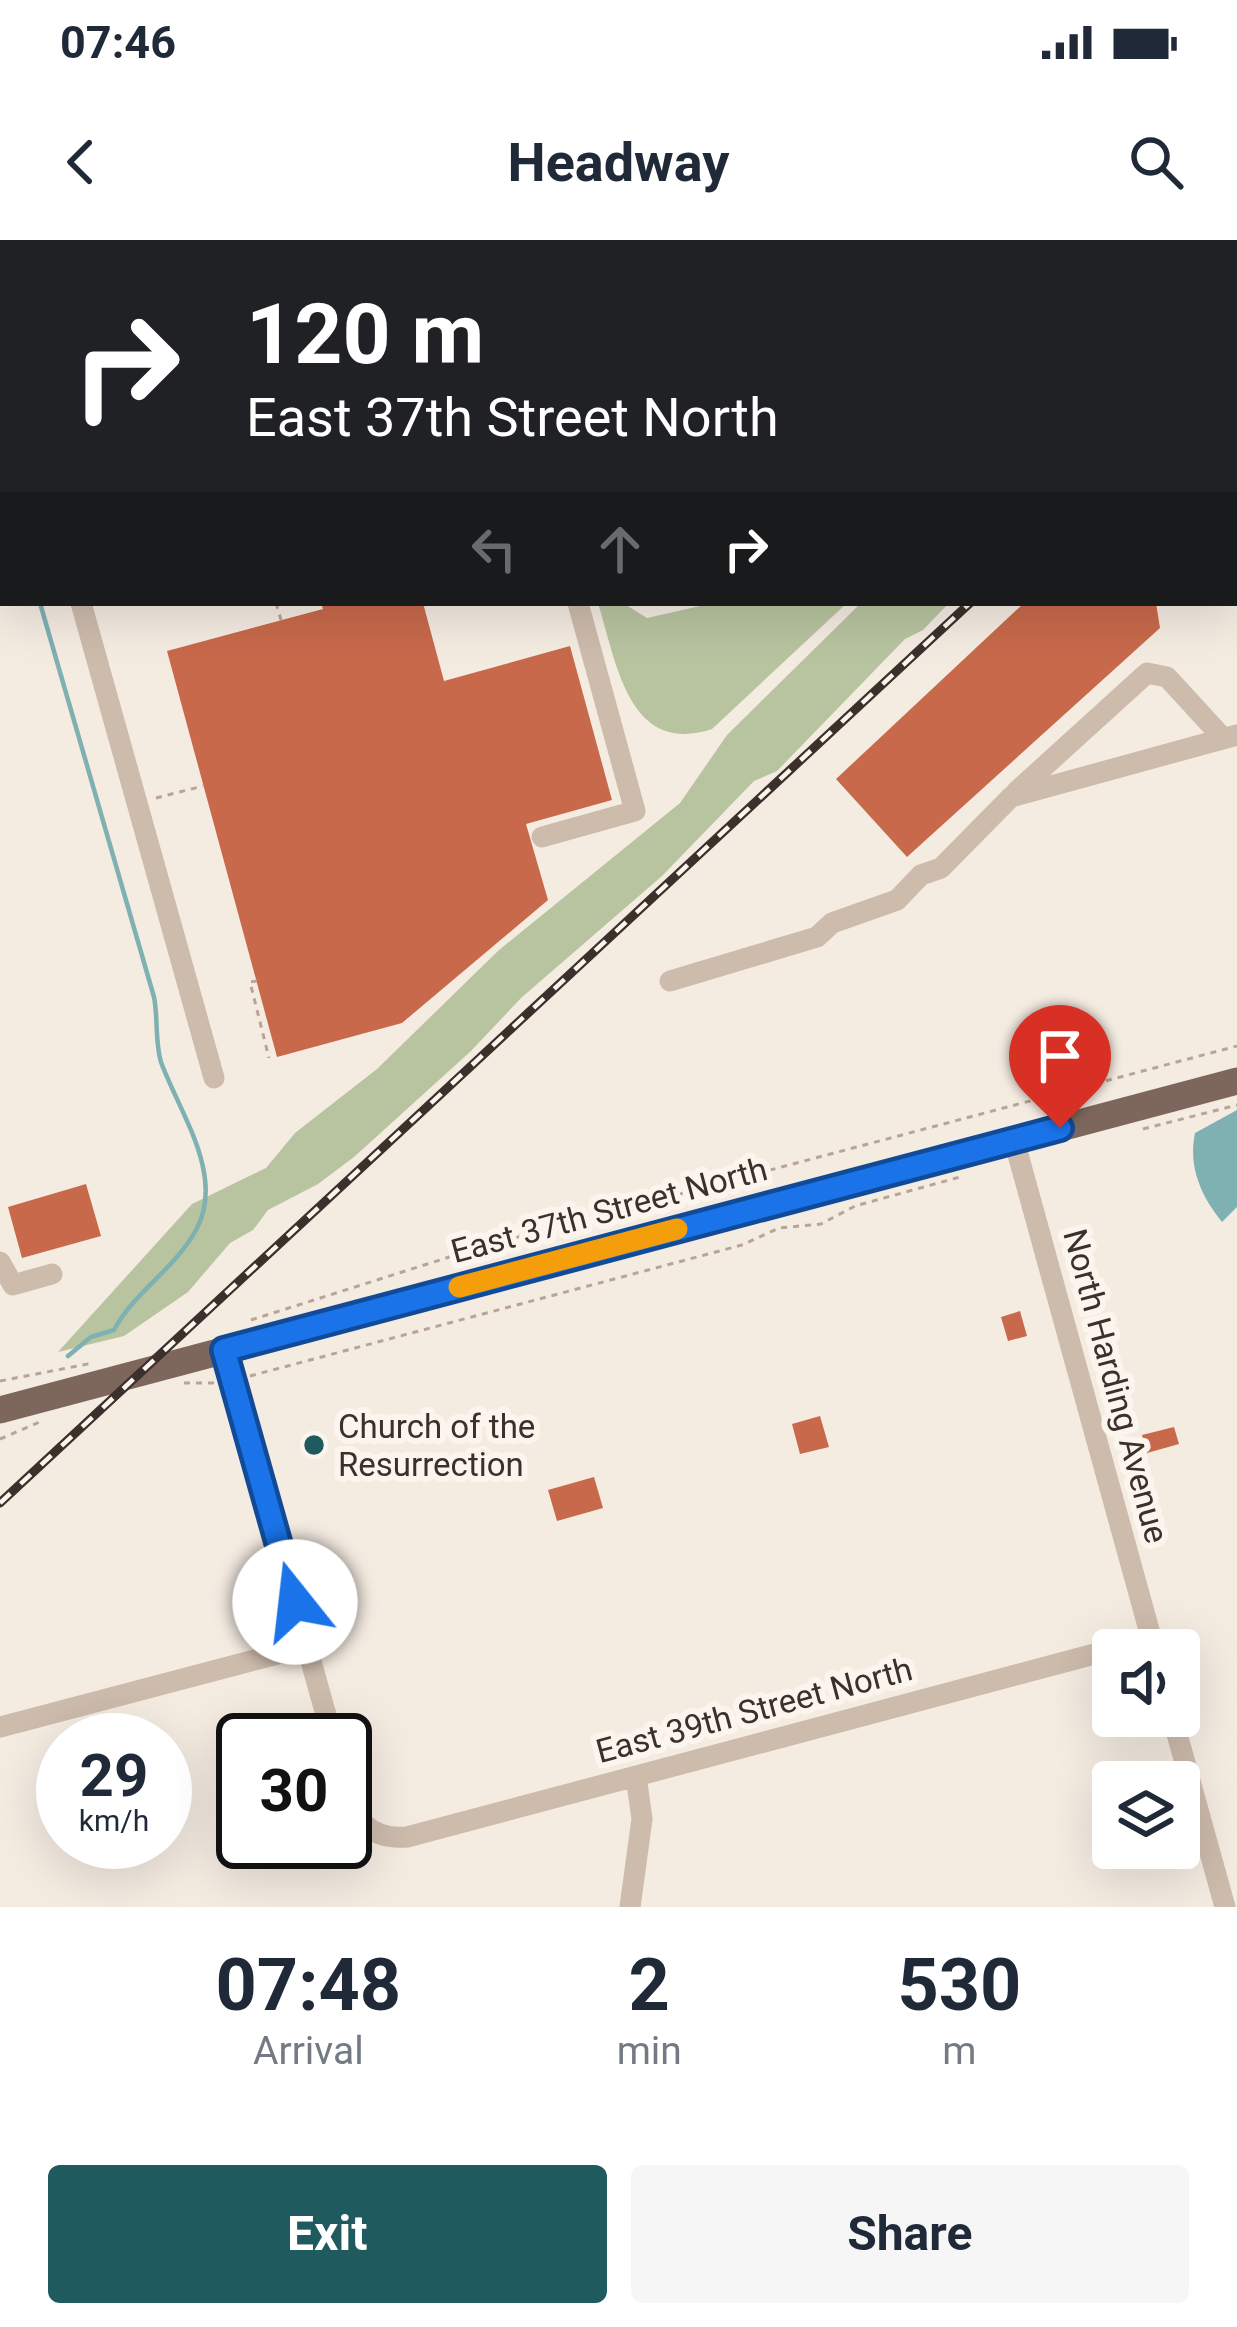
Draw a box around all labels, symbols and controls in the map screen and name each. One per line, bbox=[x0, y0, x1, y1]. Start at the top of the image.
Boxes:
text: 07:46 bbox=[60, 16, 176, 69]
icon: back bbox=[48, 129, 114, 195]
icon: search bbox=[1123, 129, 1189, 195]
text: Headway bbox=[508, 131, 729, 194]
text: 120 m bbox=[246, 285, 484, 384]
icon: right bbox=[48, 288, 204, 444]
text: East 37th Street North bbox=[246, 386, 779, 449]
icon: left bbox=[461, 516, 527, 582]
icon: ahead bbox=[587, 516, 653, 582]
icon: right bbox=[713, 516, 779, 582]
pin bbox=[1009, 1005, 1111, 1128]
icon: arrive bbox=[1027, 1023, 1093, 1089]
street label: East 37th Street North bbox=[447, 1149, 771, 1271]
street label: North Harding Avenue bbox=[1055, 1225, 1177, 1547]
place label: Church of the Resurrection bbox=[338, 1407, 535, 1484]
marker: Church of the Resurrection bbox=[301, 1432, 327, 1458]
position arrow bbox=[232, 1539, 358, 1665]
map controls bbox=[1092, 1629, 1200, 1869]
button: sound bbox=[1092, 1629, 1200, 1737]
street label: East 39th Street North bbox=[592, 1649, 916, 1771]
speed limit sign: 30 bbox=[216, 1713, 372, 1869]
text: 29 bbox=[80, 1740, 148, 1811]
button: layers bbox=[1092, 1761, 1200, 1869]
text: km/h bbox=[79, 1803, 149, 1838]
text: 07:48 bbox=[216, 1943, 401, 2028]
text: 2 bbox=[629, 1943, 670, 2028]
text: 530 bbox=[897, 1943, 1021, 2028]
text: Arrival bbox=[253, 2028, 364, 2074]
text: min bbox=[617, 2028, 682, 2074]
text: m bbox=[942, 2028, 977, 2074]
button: Exit bbox=[48, 2165, 607, 2303]
button: Share bbox=[631, 2165, 1189, 2303]

